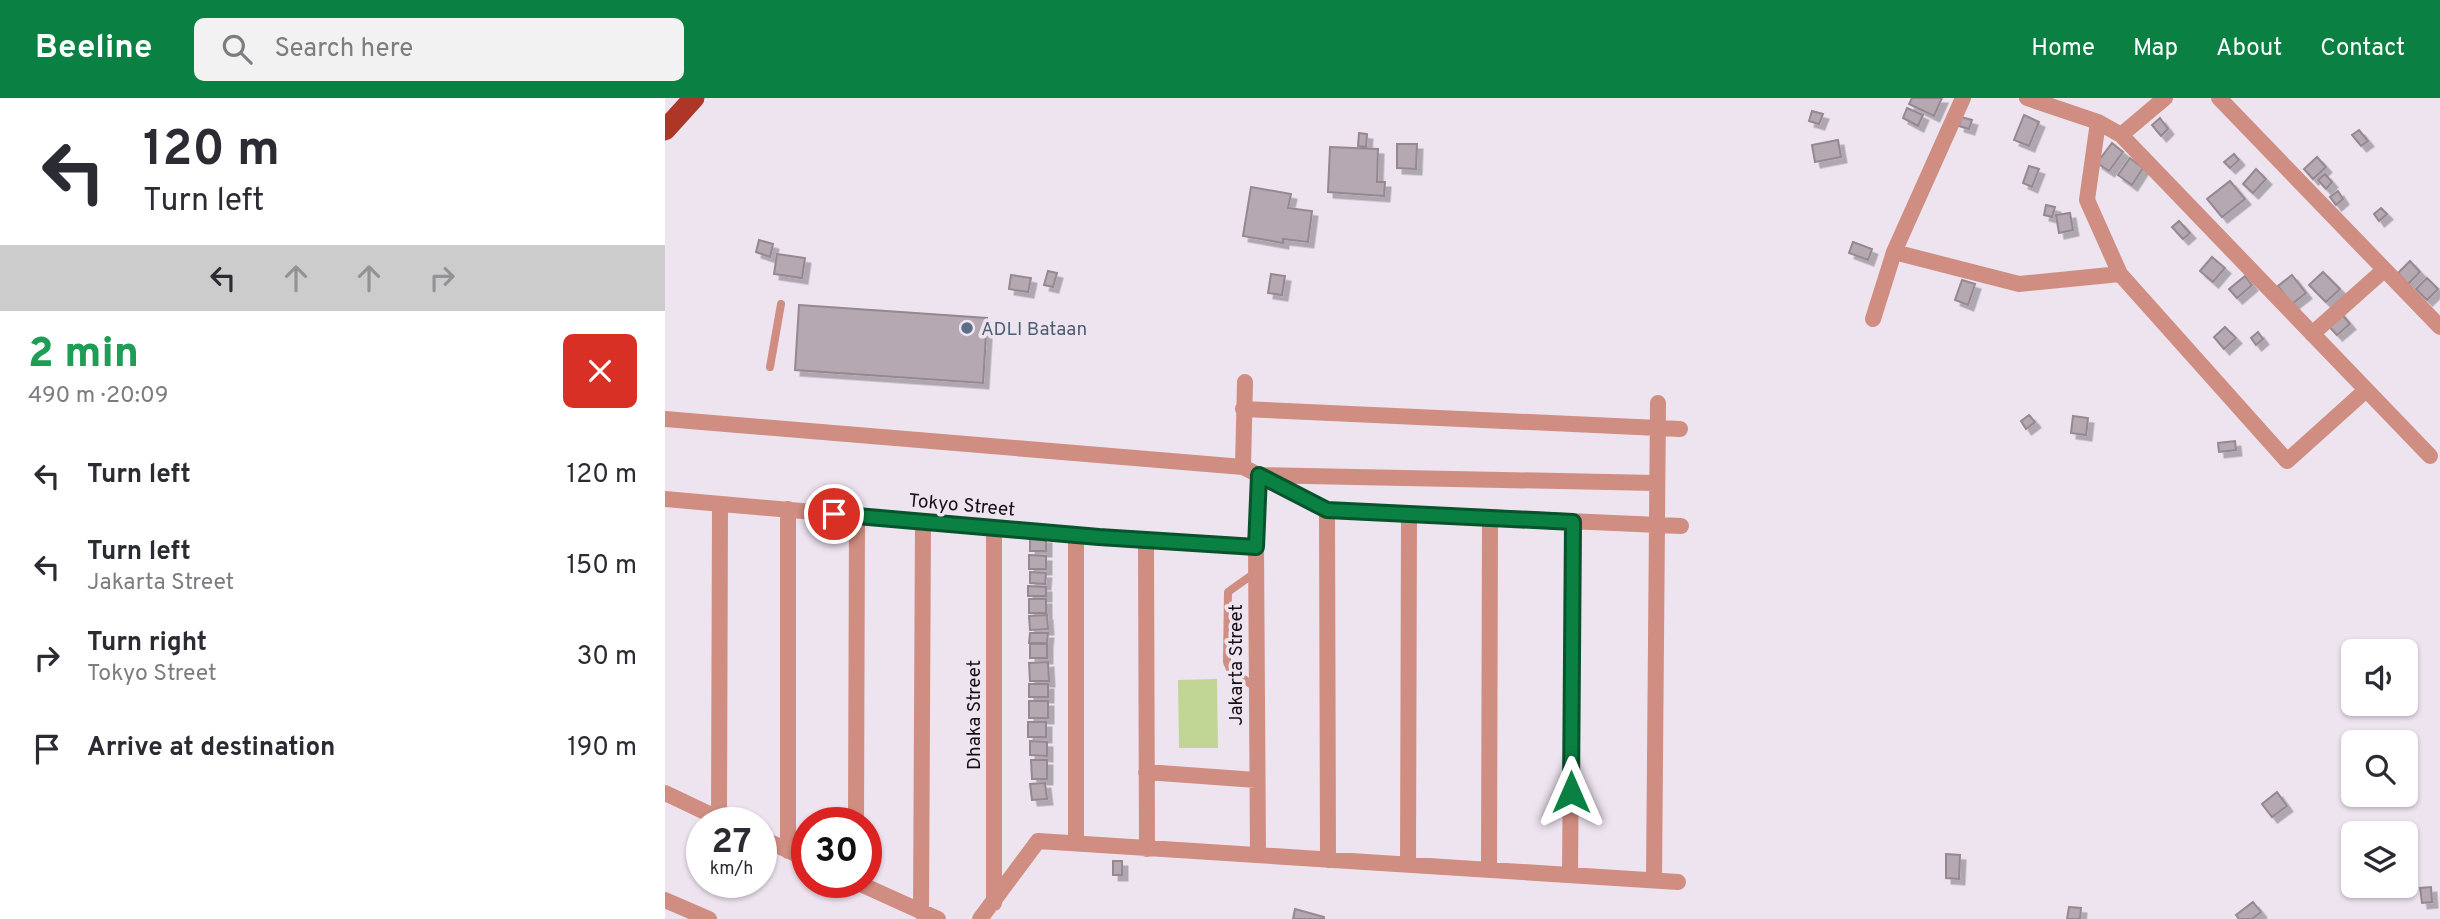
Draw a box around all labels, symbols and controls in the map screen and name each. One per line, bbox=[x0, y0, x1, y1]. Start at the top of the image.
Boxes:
search box bbox=[194, 18, 684, 81]
text: Beeline bbox=[35, 28, 152, 70]
icon: search bbox=[218, 30, 256, 68]
text: Search here bbox=[274, 33, 413, 66]
text: Home bbox=[2031, 34, 2095, 64]
text: Map bbox=[2133, 34, 2178, 64]
text: About bbox=[2216, 34, 2282, 64]
text: Contact bbox=[2320, 34, 2405, 64]
text: 120 m bbox=[143, 121, 280, 183]
icon: left bbox=[28, 126, 119, 217]
text: Turn left bbox=[143, 182, 264, 222]
icon: left bbox=[204, 259, 242, 297]
icon: ahead bbox=[277, 259, 315, 297]
icon: ahead bbox=[350, 259, 388, 297]
icon: right bbox=[423, 259, 461, 297]
place label: ADLI Bataan bbox=[981, 318, 1087, 342]
marker: ADLI Bataan bbox=[959, 320, 975, 336]
text: 2 min bbox=[28, 329, 139, 382]
button: close bbox=[563, 334, 637, 408]
text: 490 m · 20:09 bbox=[28, 382, 168, 411]
icon: left bbox=[28, 457, 66, 495]
text: Turn left bbox=[87, 459, 191, 492]
text: 120 m bbox=[567, 459, 637, 492]
pin bbox=[804, 484, 864, 544]
street label: Tokyo Street bbox=[907, 489, 1016, 523]
icon: arrive bbox=[815, 495, 853, 533]
text: Turn left bbox=[87, 536, 191, 569]
icon: left bbox=[28, 548, 66, 586]
text: 150 m bbox=[566, 550, 637, 583]
text: Jakarta Street bbox=[87, 569, 234, 598]
street label: Jakarta Street bbox=[1225, 604, 1249, 726]
text: Turn right bbox=[87, 627, 207, 660]
icon: right bbox=[28, 639, 66, 677]
map controls bbox=[2341, 639, 2418, 898]
button: sound bbox=[2341, 639, 2418, 716]
text: 30 m bbox=[577, 641, 637, 674]
text: Tokyo Street bbox=[87, 660, 217, 689]
street label: Dhaka Street bbox=[963, 660, 987, 770]
icon: arrive bbox=[28, 730, 66, 768]
button: search bbox=[2341, 730, 2418, 807]
text: Arrive at destination bbox=[87, 732, 335, 765]
text: 190 m bbox=[567, 732, 637, 765]
position arrow bbox=[1534, 755, 1608, 829]
speed limit sign: 30 bbox=[791, 807, 882, 898]
text: 27 bbox=[712, 821, 751, 865]
button: layers bbox=[2341, 821, 2418, 898]
text: km/h bbox=[710, 858, 753, 881]

